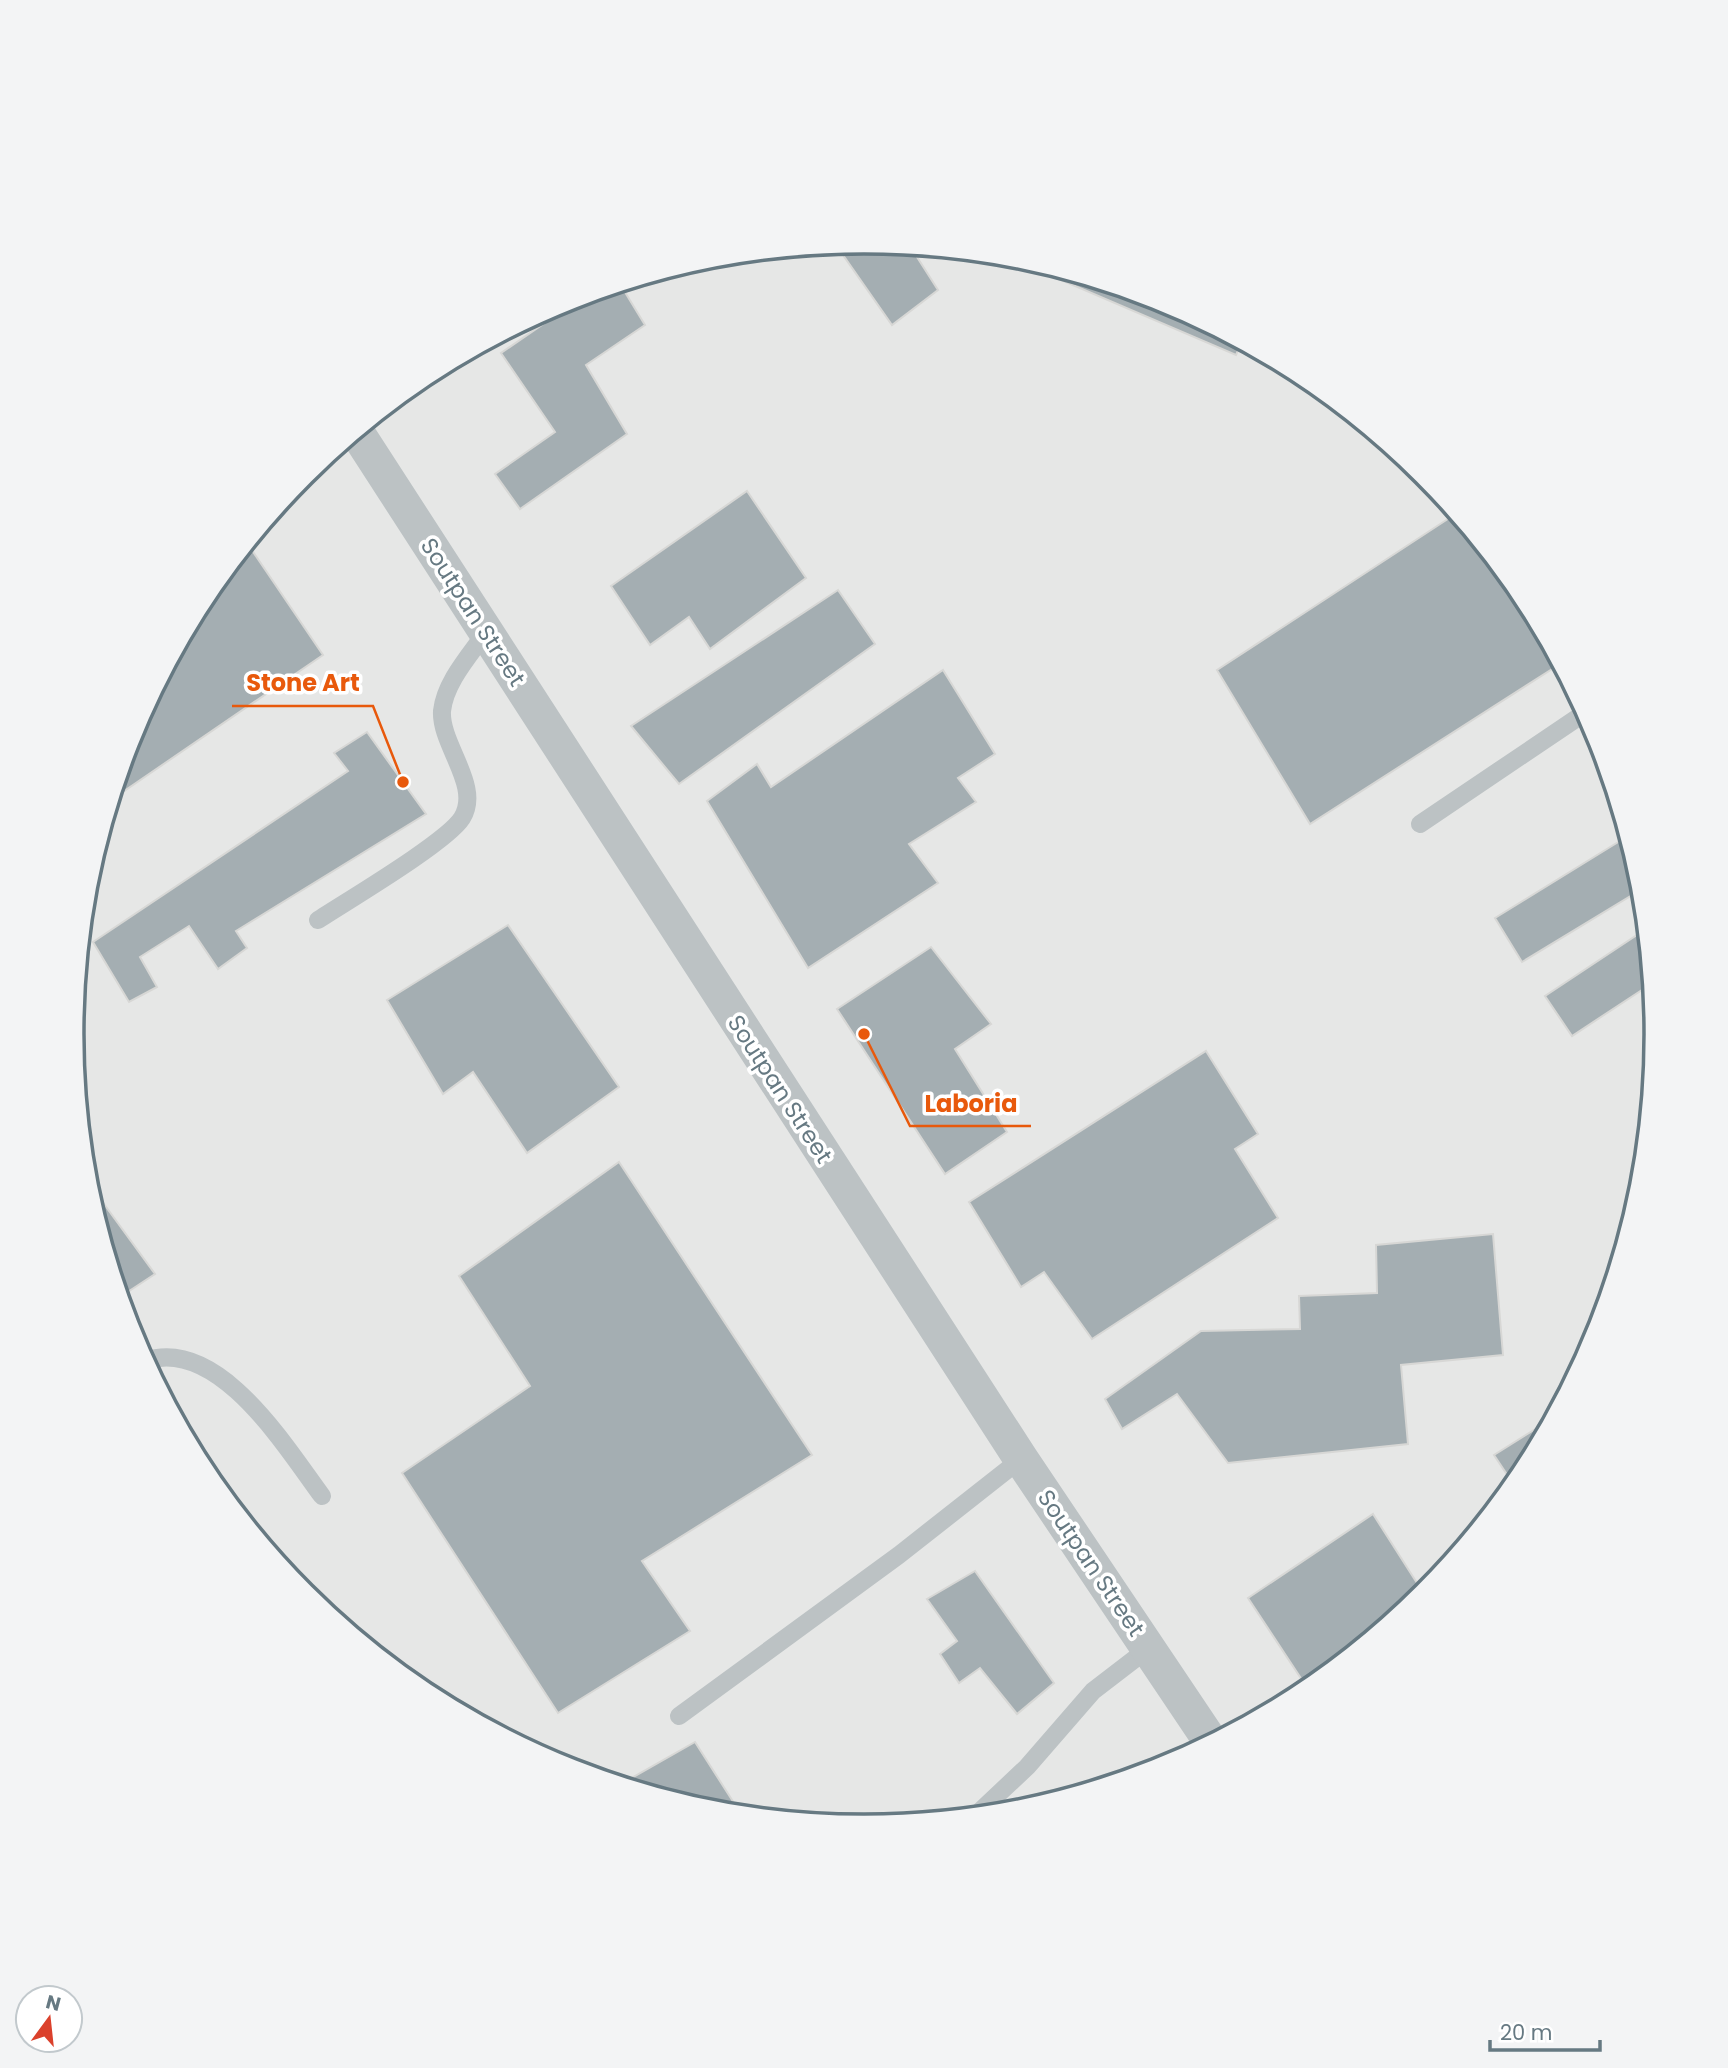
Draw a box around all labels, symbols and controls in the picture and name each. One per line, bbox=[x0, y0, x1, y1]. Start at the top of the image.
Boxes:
street label: Soutpan Street bbox=[413, 532, 533, 692]
callout: Stone Art bbox=[232, 661, 373, 706]
text: Stone Art bbox=[246, 666, 360, 699]
street label: Soutpan Street bbox=[720, 1009, 840, 1169]
callout: Laboria bbox=[910, 1081, 1031, 1126]
text: Laboria bbox=[925, 1087, 1017, 1120]
street label: Soutpan Street bbox=[1030, 1483, 1152, 1643]
north arrow bbox=[14, 1984, 84, 2054]
text: N bbox=[43, 1988, 64, 2018]
scale bar bbox=[1490, 2008, 1600, 2052]
text: 20 m bbox=[1500, 2018, 1553, 2047]

